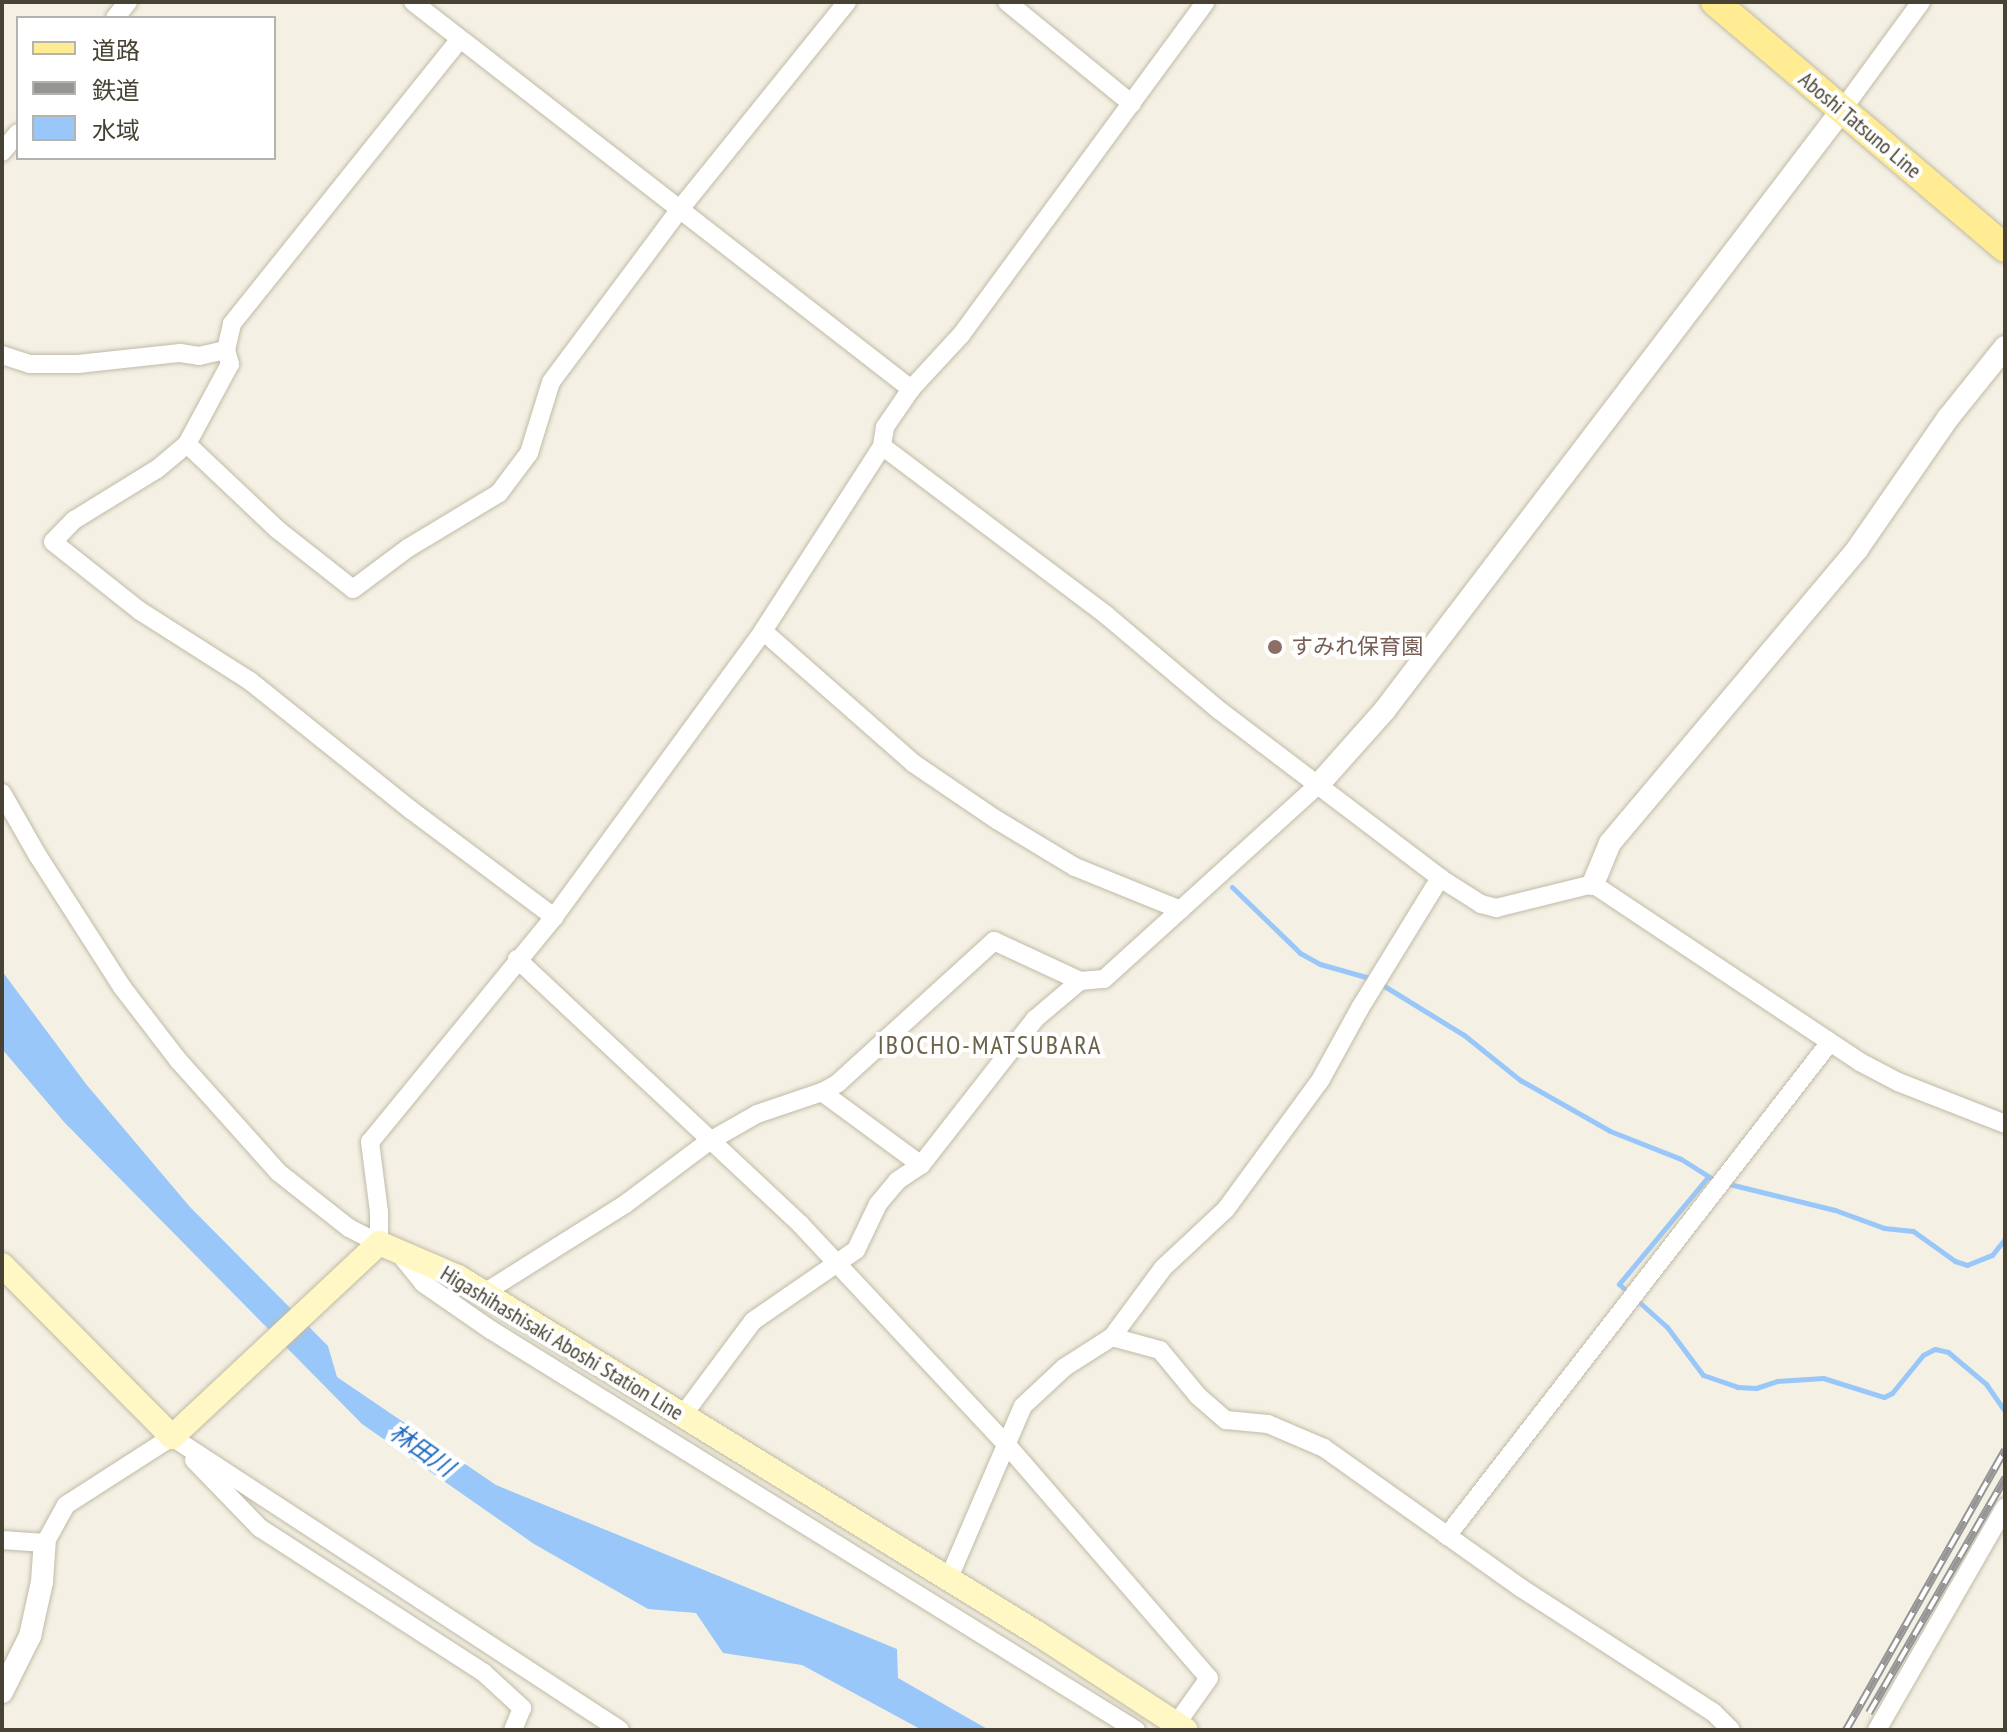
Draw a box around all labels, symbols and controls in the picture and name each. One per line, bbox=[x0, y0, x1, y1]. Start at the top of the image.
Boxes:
legend bbox=[16, 16, 276, 160]
text: 道路 bbox=[92, 35, 140, 66]
street label: Aboshi Tatsuno Line bbox=[1793, 66, 1927, 184]
text: 鉄道 bbox=[92, 75, 140, 106]
text: 水域 bbox=[92, 115, 140, 146]
place label: すみれ保育園 bbox=[1291, 634, 1423, 660]
marker: すみれ保育園 bbox=[1266, 638, 1284, 656]
district label: IBOCHO-MATSUBARA bbox=[878, 1029, 1102, 1061]
street label: Higashihashisaki Aboshi Station Line bbox=[436, 1260, 688, 1426]
water label: 林田川 bbox=[384, 1418, 460, 1482]

